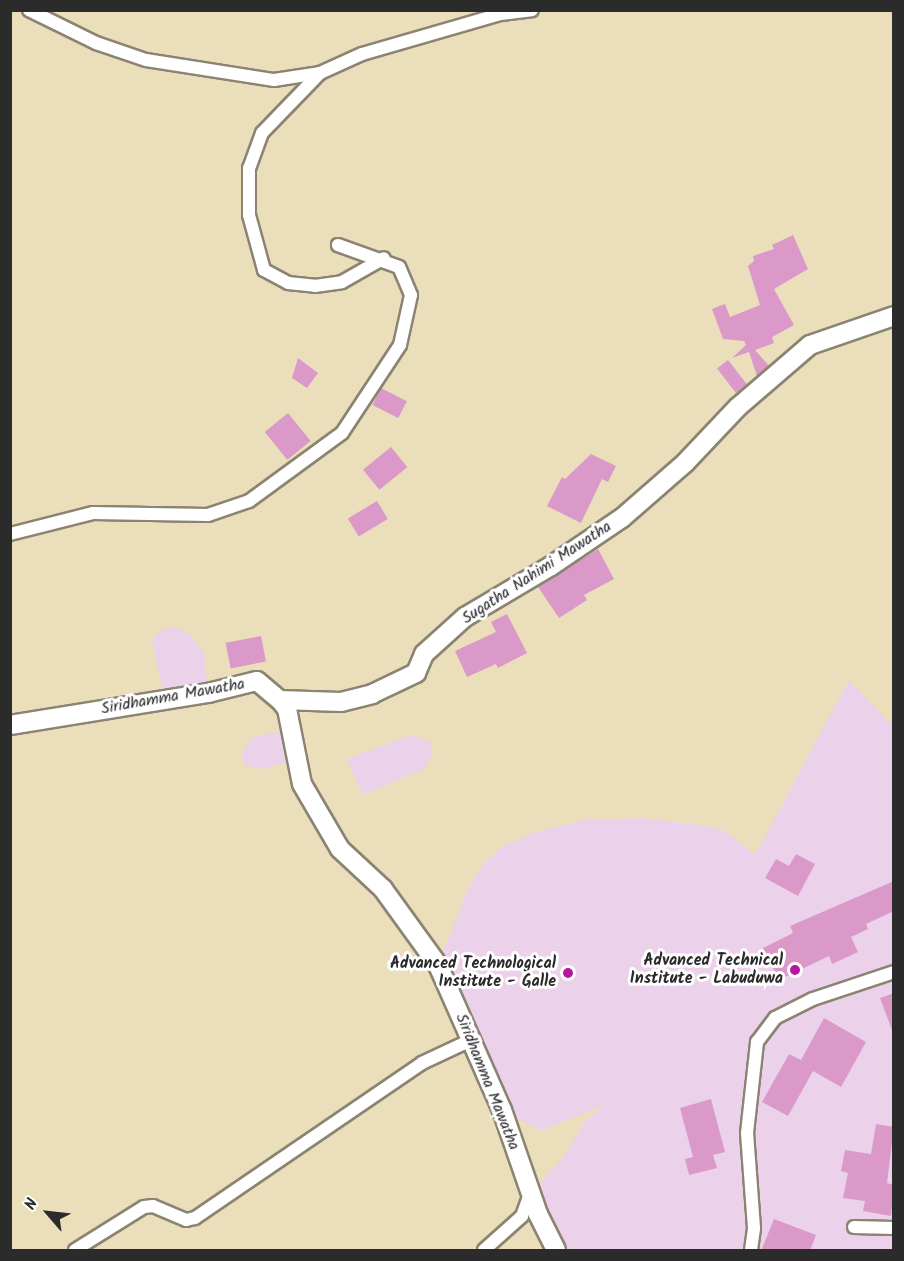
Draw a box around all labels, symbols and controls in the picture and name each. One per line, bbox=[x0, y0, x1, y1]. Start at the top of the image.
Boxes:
street label: Sugatha Nahimi Mawatha bbox=[459, 517, 615, 629]
street label: Siridhamma Mawatha bbox=[100, 675, 246, 719]
place label: Advanced Technical Institute - Labuduwa bbox=[630, 951, 783, 989]
place label: Advanced Technological Institute - Galle bbox=[390, 954, 556, 992]
marker: Advanced Technical Institute - Labuduwa bbox=[788, 963, 802, 977]
marker: Advanced Technological Institute - Galle bbox=[561, 966, 575, 980]
street label: Siridhamma Mawatha bbox=[451, 1011, 523, 1153]
north arrow bbox=[18, 1183, 78, 1243]
text: N bbox=[18, 1194, 45, 1215]

